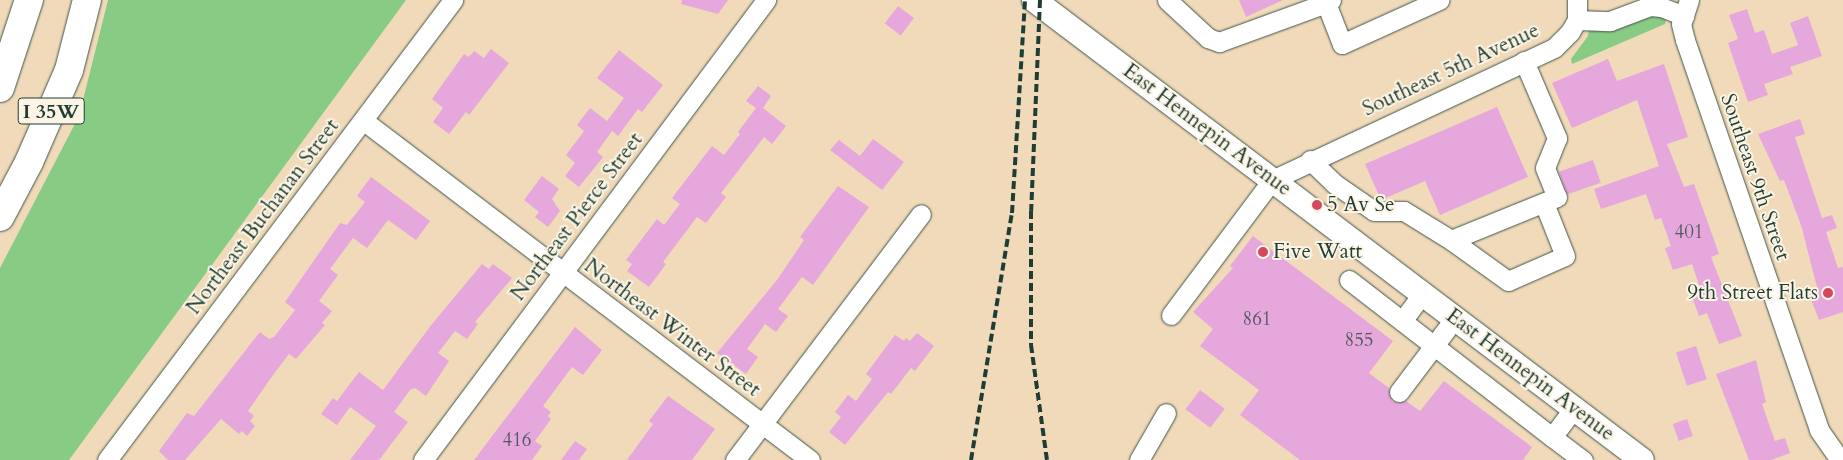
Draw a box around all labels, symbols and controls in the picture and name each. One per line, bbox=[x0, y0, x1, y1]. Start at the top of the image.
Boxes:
street label: Southeast 5th Avenue bbox=[1359, 18, 1543, 122]
street label: East Hennepin Avenue bbox=[1118, 58, 1296, 202]
street label: Southeast 9th Street bbox=[1715, 90, 1795, 264]
road number: I 35W bbox=[17, 94, 85, 128]
street label: Northeast Buchanan Street bbox=[181, 114, 345, 320]
street label: Northeast Pierce Street bbox=[506, 128, 648, 306]
place label: 5 Av Se bbox=[1327, 192, 1395, 218]
marker: 5 Av Se bbox=[1311, 199, 1323, 211]
house number: 401 bbox=[1674, 222, 1704, 244]
place label: Five Watt bbox=[1273, 239, 1362, 265]
marker: Five Watt bbox=[1257, 246, 1269, 258]
street label: Northeast Winter Street bbox=[579, 254, 765, 402]
place label: 9th Street Flats bbox=[1687, 280, 1818, 306]
marker: 9th Street Flats bbox=[1822, 287, 1834, 299]
street label: East Hennepin Avenue bbox=[1441, 303, 1619, 447]
house number: 861 bbox=[1242, 309, 1272, 331]
house number: 855 bbox=[1344, 330, 1374, 352]
house number: 416 bbox=[502, 430, 532, 452]

